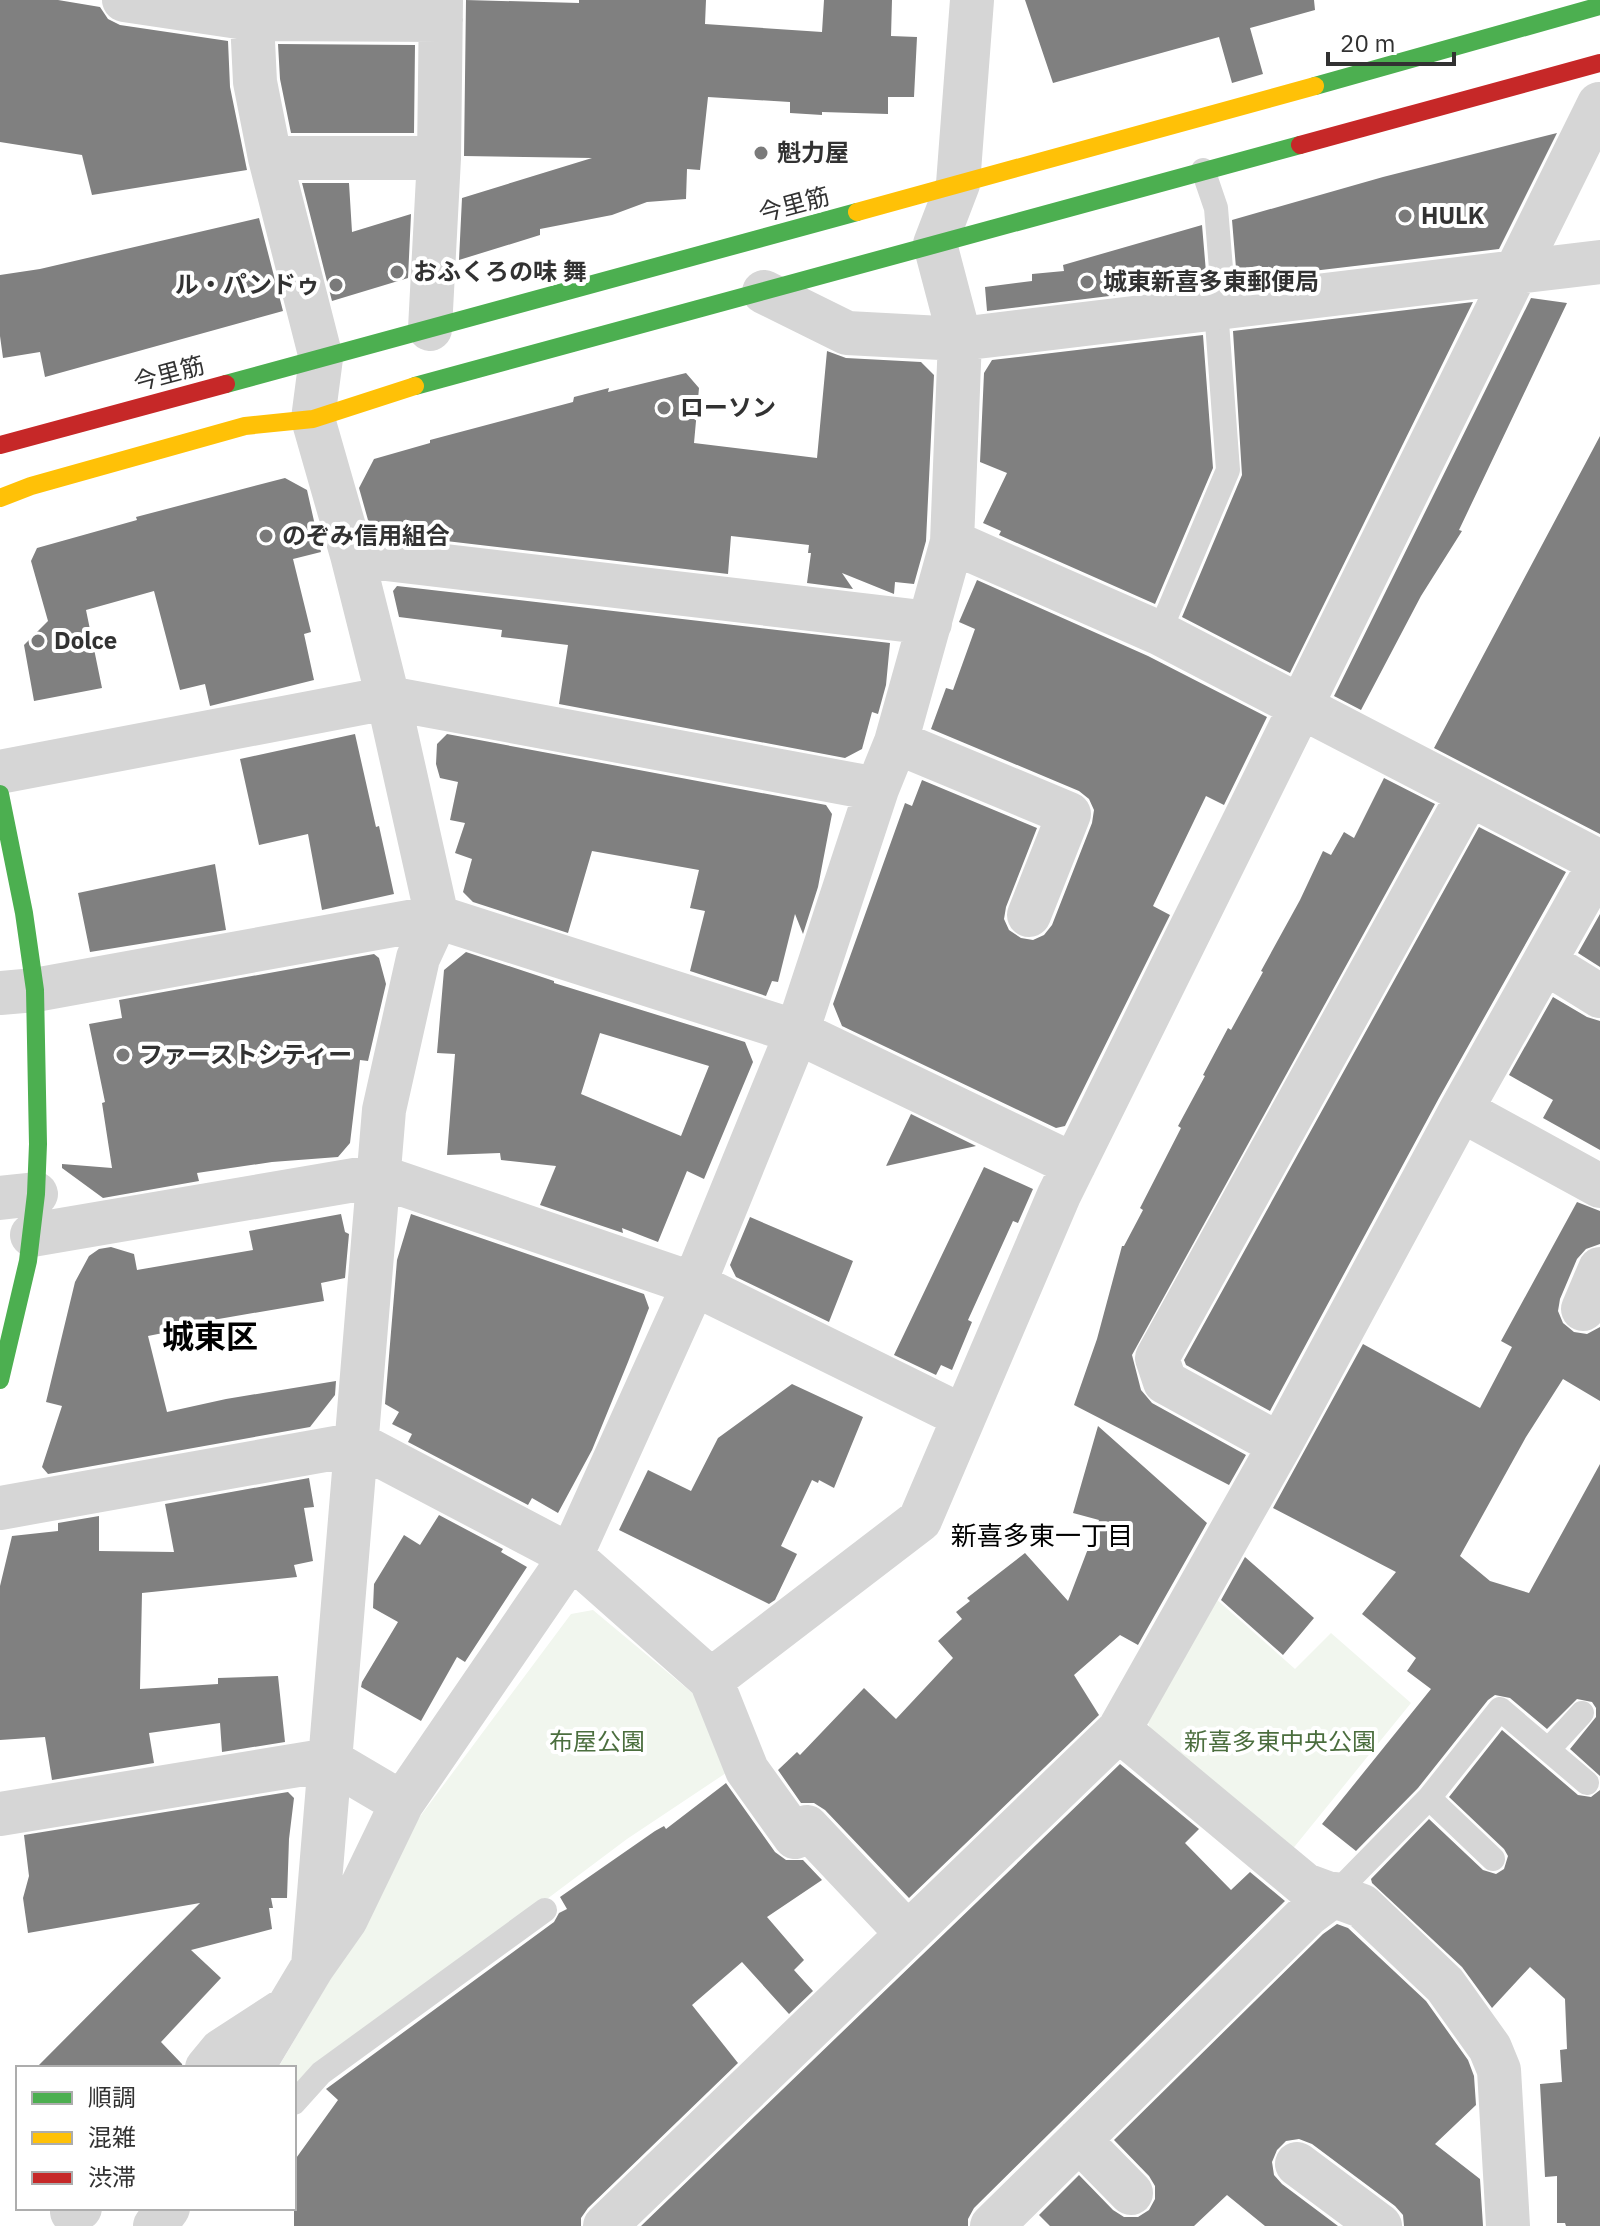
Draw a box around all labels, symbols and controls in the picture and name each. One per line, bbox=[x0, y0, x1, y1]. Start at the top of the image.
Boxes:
scale bar bbox=[1328, 16, 1454, 66]
text: 20 m bbox=[1340, 27, 1395, 59]
place label: 魁力屋 bbox=[777, 136, 849, 168]
marker: 魁力屋 bbox=[752, 144, 770, 162]
street label: 今里筋 bbox=[755, 179, 833, 229]
place label: HULK bbox=[1421, 199, 1485, 231]
marker: HULK bbox=[1396, 207, 1414, 225]
place label: おふくろの味 舞 bbox=[413, 255, 587, 287]
marker: おふくろの味 舞 bbox=[388, 263, 406, 281]
place label: 城東新喜多東郵便局 bbox=[1103, 265, 1319, 297]
place label: ル・パンドゥ bbox=[175, 268, 320, 300]
marker: 城東新喜多東郵便局 bbox=[1078, 273, 1096, 291]
marker: ル・パンドゥ bbox=[327, 276, 345, 294]
street label: 今里筋 bbox=[130, 348, 208, 398]
place label: ローソン bbox=[680, 391, 776, 423]
marker: ローソン bbox=[655, 399, 673, 417]
place label: のぞみ信用組合 bbox=[282, 519, 450, 551]
marker: のぞみ信用組合 bbox=[257, 527, 275, 545]
place label: Dolce bbox=[54, 624, 117, 656]
marker: Dolce bbox=[29, 632, 47, 650]
place label: ファーストシティー bbox=[139, 1038, 352, 1070]
marker: ファーストシティー bbox=[114, 1046, 132, 1064]
district label: 城東区 bbox=[162, 1315, 258, 1357]
district label: 新喜多東一丁目 bbox=[951, 1518, 1133, 1552]
park label: 布屋公園 bbox=[549, 1725, 645, 1757]
park label: 新喜多東中央公園 bbox=[1184, 1725, 1376, 1757]
legend bbox=[16, 2066, 296, 2210]
text: 順調 bbox=[88, 2081, 136, 2113]
text: 混雑 bbox=[88, 2121, 136, 2153]
text: 渋滞 bbox=[88, 2161, 136, 2193]

